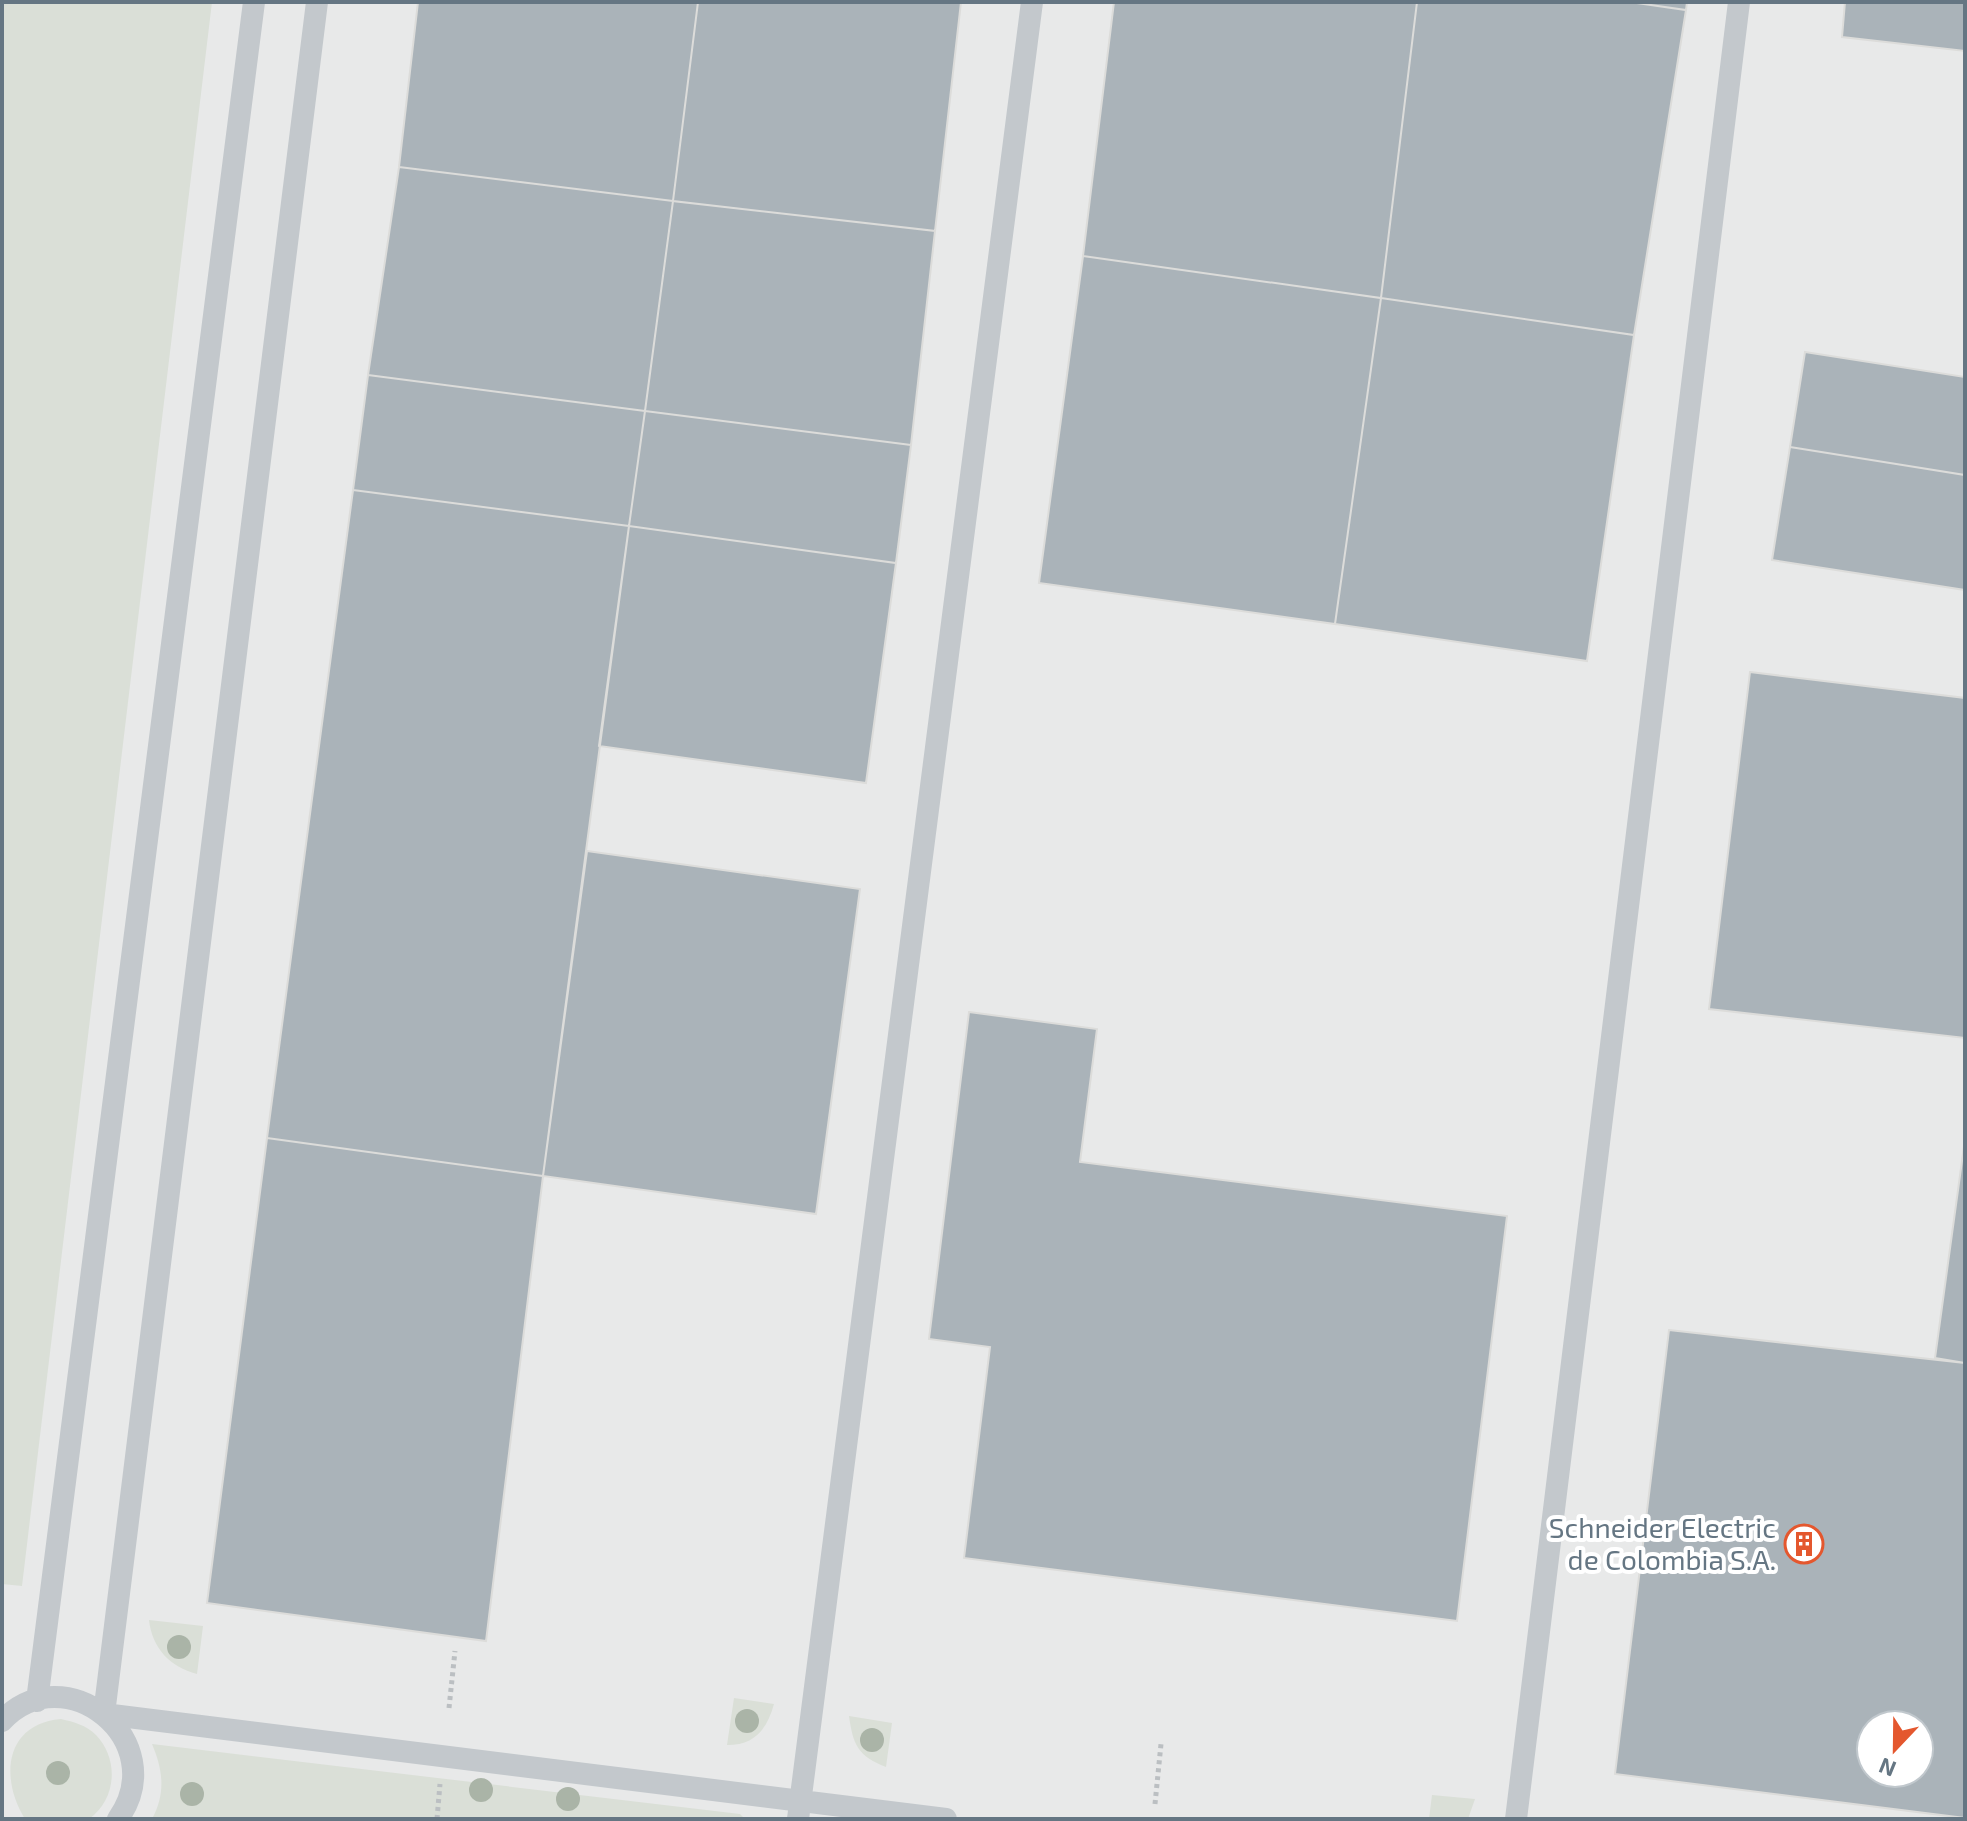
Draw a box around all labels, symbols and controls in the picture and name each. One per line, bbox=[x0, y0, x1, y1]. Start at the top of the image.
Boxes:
place label: Schneider Electric de Colombia S.A. bbox=[1549, 1510, 1776, 1576]
building icon: Schneider Electric de Colombia S.A. bbox=[1783, 1523, 1825, 1565]
north arrow bbox=[1855, 1709, 1935, 1789]
text: N bbox=[1875, 1753, 1899, 1784]

